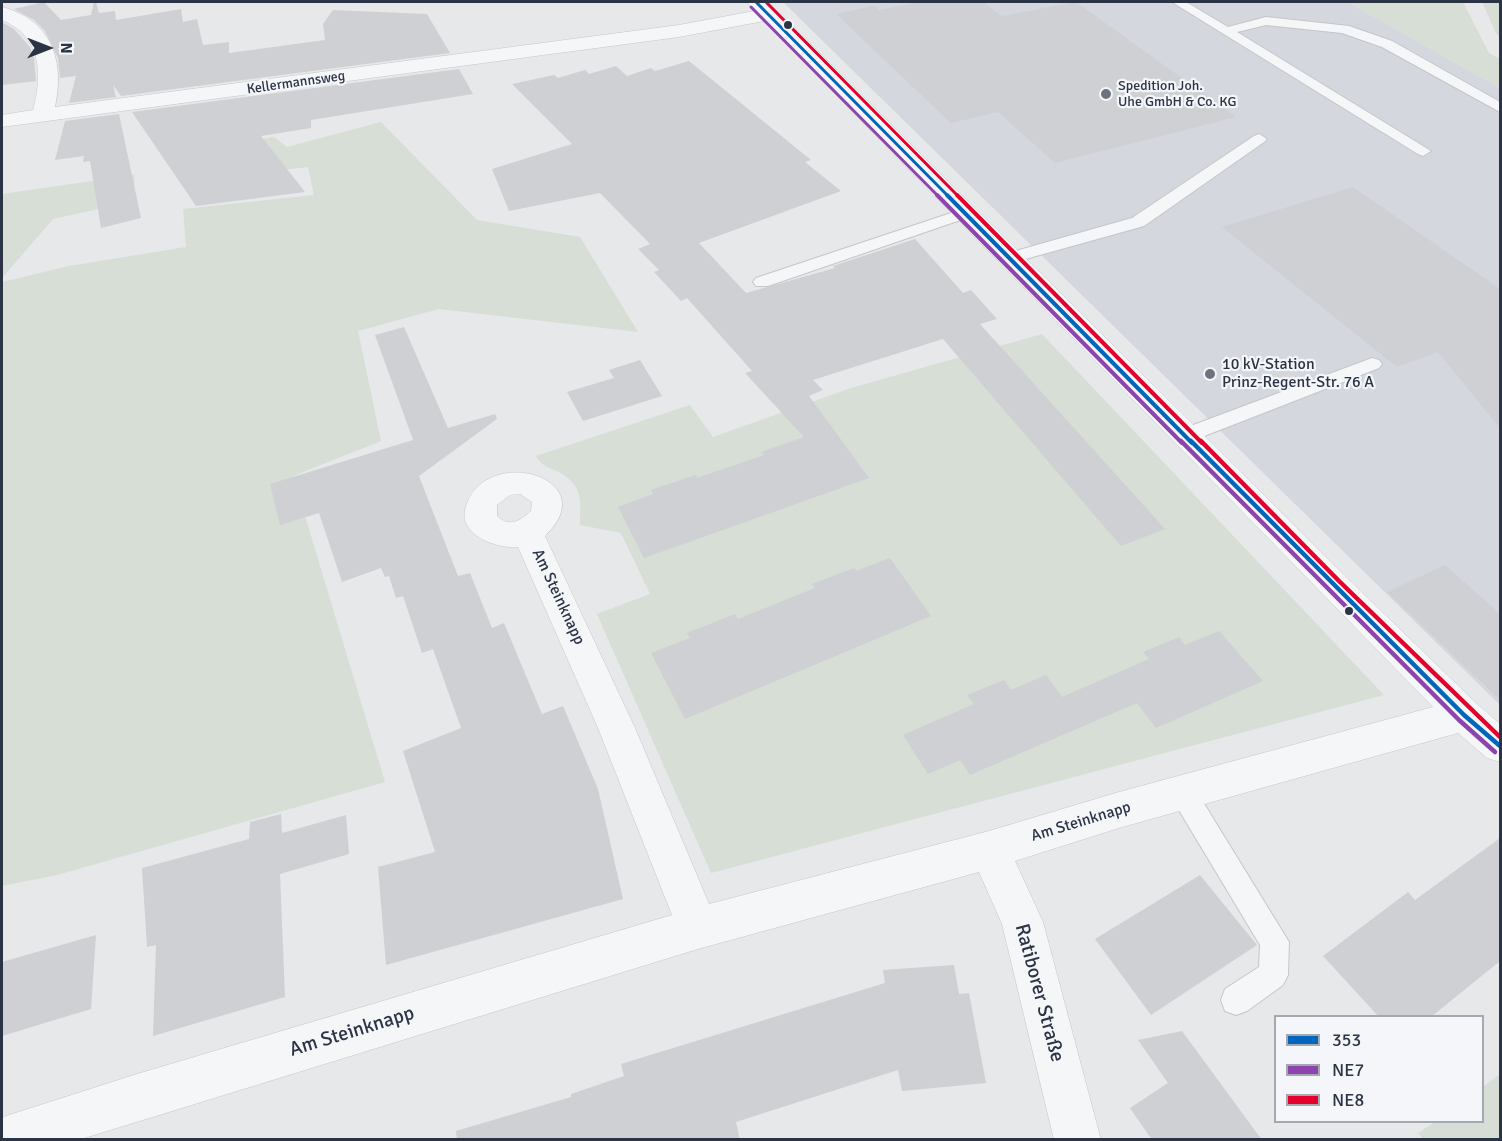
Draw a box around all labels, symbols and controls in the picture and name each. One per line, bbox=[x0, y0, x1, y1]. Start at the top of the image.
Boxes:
north arrow bbox=[18, 18, 78, 78]
unlabelled marker bbox=[782, 19, 794, 31]
text: N bbox=[56, 42, 76, 54]
street label: Kellermannsweg bbox=[246, 68, 346, 98]
place label: Spedition Joh. Uhe GmbH & Co. KG bbox=[1118, 78, 1236, 110]
marker: Spedition Joh. Uhe GmbH & Co. KG bbox=[1099, 87, 1113, 101]
place label: 10 kV-Station Prinz-Regent-Str. 76 A bbox=[1222, 355, 1374, 393]
marker: 10 kV-Station Prinz-Regent-Str. 76 A bbox=[1203, 367, 1217, 381]
street label: Am Steinknapp bbox=[527, 546, 589, 648]
unlabelled marker bbox=[1343, 605, 1355, 617]
street label: Am Steinknapp bbox=[1029, 798, 1133, 846]
street label: Ratiborer Straße bbox=[1009, 921, 1069, 1065]
street label: Am Steinknapp bbox=[287, 1002, 417, 1062]
legend bbox=[1274, 1015, 1484, 1123]
text: 353 bbox=[1332, 1029, 1361, 1051]
text: NE7 bbox=[1332, 1059, 1364, 1081]
text: NE8 bbox=[1332, 1089, 1364, 1111]

